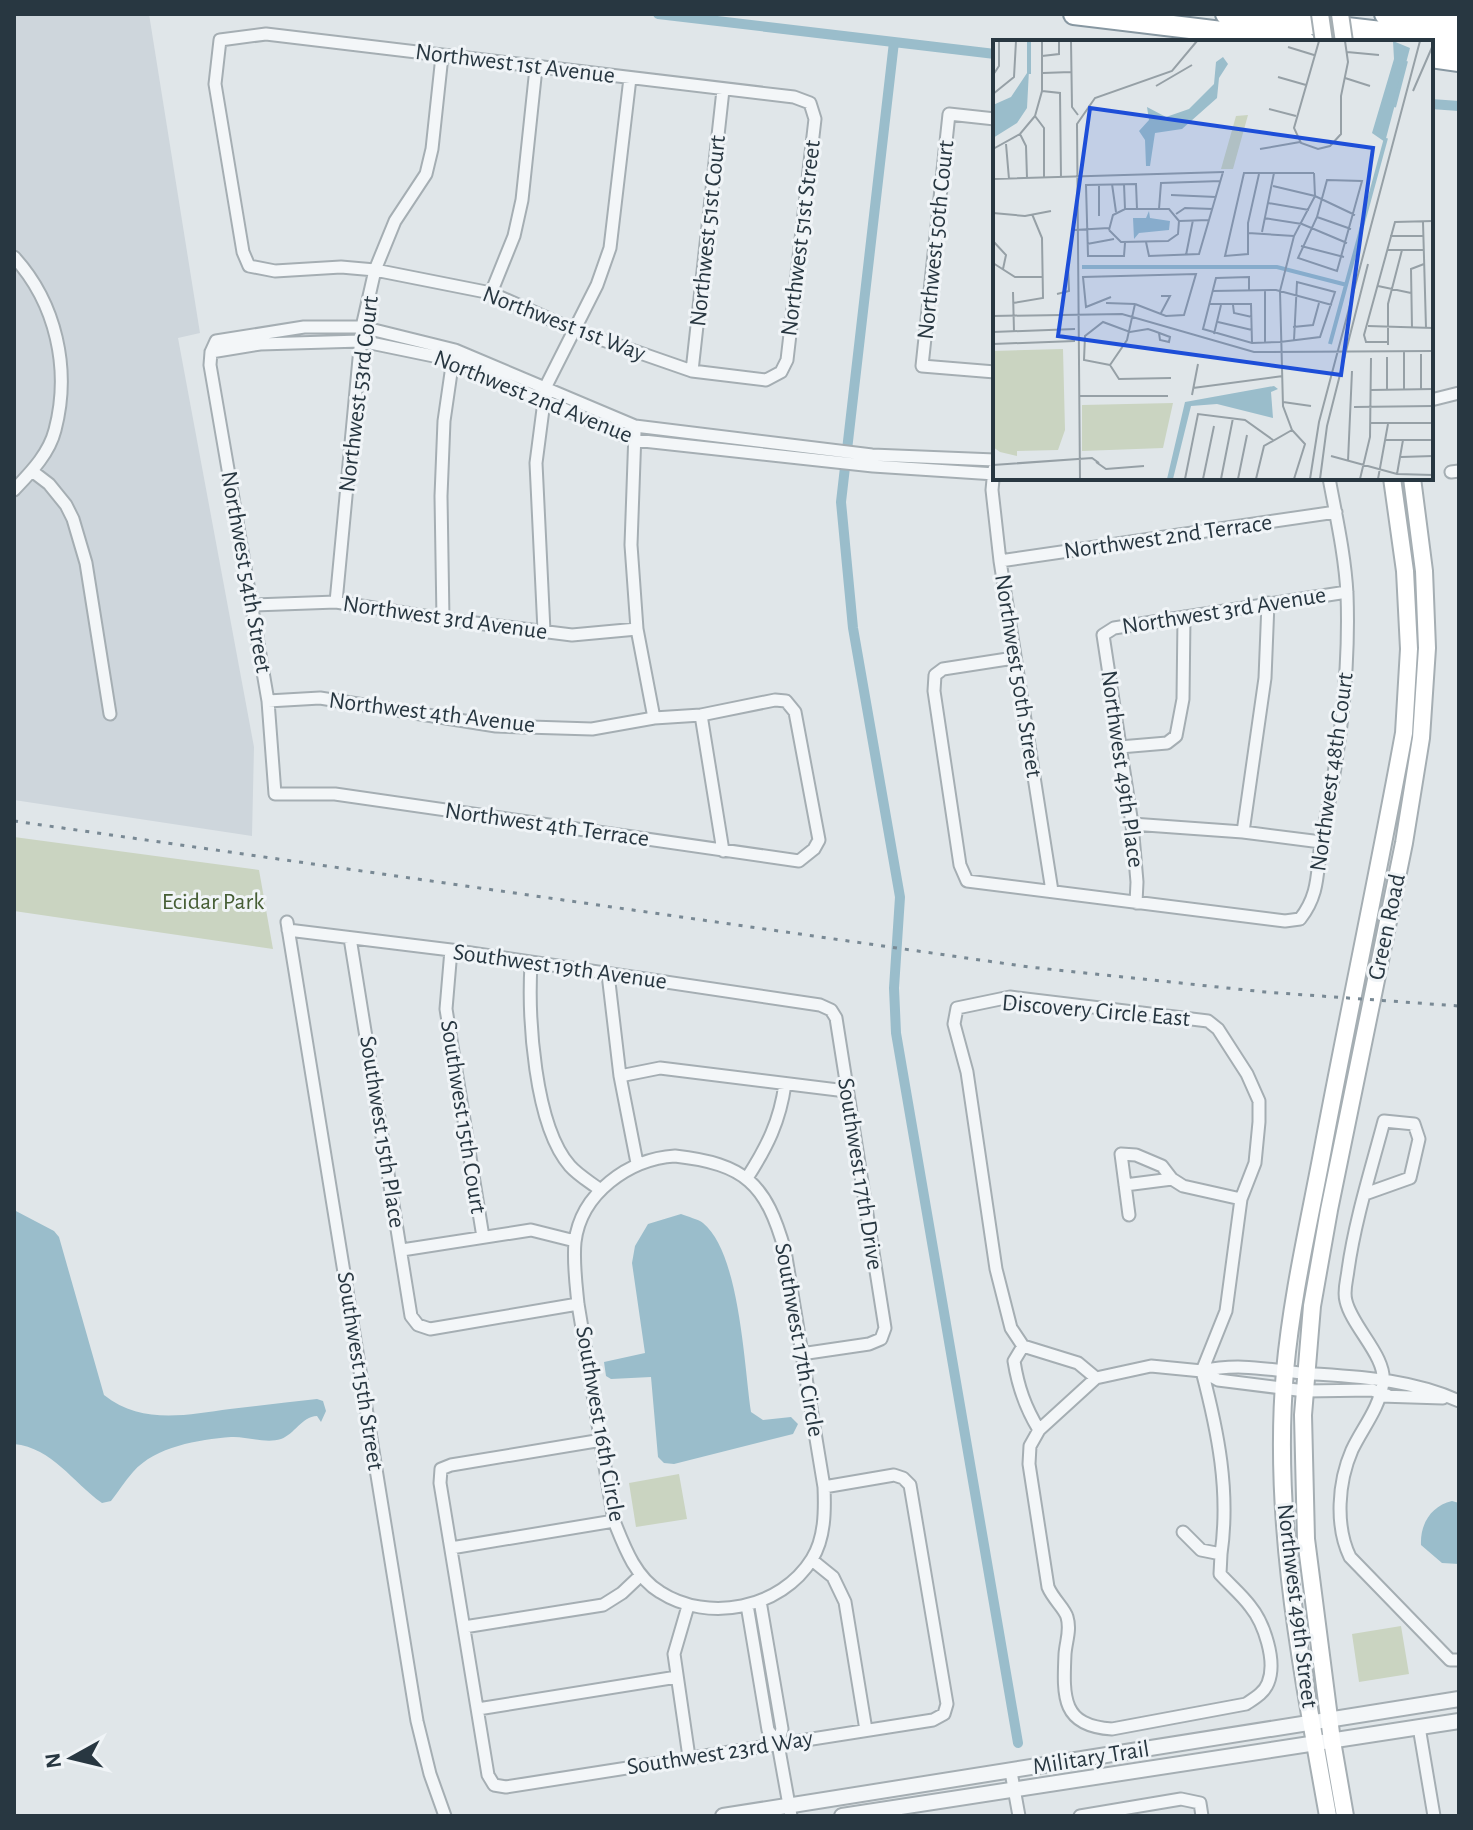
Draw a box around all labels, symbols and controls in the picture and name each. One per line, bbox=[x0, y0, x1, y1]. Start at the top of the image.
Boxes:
street label: Northwest 1st Avenue bbox=[414, 40, 616, 88]
inset map bbox=[993, 40, 1433, 480]
street label: Northwest 51st Court bbox=[686, 134, 730, 328]
street label: Northwest 51st Street bbox=[777, 138, 825, 338]
street label: Northwest 50th Court bbox=[914, 139, 958, 341]
street label: Northwest 1st Way bbox=[479, 282, 649, 366]
street label: Northwest 53rd Court bbox=[335, 294, 383, 493]
street label: Northwest 2nd Avenue bbox=[430, 346, 636, 448]
street label: Northwest 54th Street bbox=[216, 469, 276, 675]
street label: Northwest 2nd Terrace bbox=[1062, 511, 1274, 563]
street label: Northwest 50th Street bbox=[990, 573, 1046, 780]
street label: Northwest 3rd Avenue bbox=[1120, 583, 1328, 639]
street label: Northwest 3rd Avenue bbox=[341, 592, 549, 644]
street label: Northwest 49th Place bbox=[1096, 669, 1148, 869]
street label: Northwest 48th Court bbox=[1306, 671, 1358, 873]
street label: Northwest 4th Avenue bbox=[327, 688, 537, 738]
street label: Northwest 4th Terrace bbox=[443, 799, 651, 851]
street label: Green Road bbox=[1364, 872, 1410, 982]
park label: Ecidar Park bbox=[162, 890, 264, 914]
street label: Southwest 19th Avenue bbox=[452, 940, 668, 994]
street label: Discovery Circle East bbox=[1001, 991, 1191, 1031]
street label: Southwest 15th Court bbox=[436, 1019, 490, 1216]
street label: Southwest 15th Place bbox=[355, 1034, 409, 1230]
street label: Southwest 17th Drive bbox=[833, 1076, 887, 1272]
street label: Southwest 17th Circle bbox=[770, 1241, 828, 1439]
street label: Southwest 15th Street bbox=[332, 1270, 388, 1472]
street label: Southwest 16th Circle bbox=[571, 1324, 629, 1524]
street label: Northwest 49th Street bbox=[1273, 1502, 1321, 1710]
north arrow bbox=[32, 1718, 112, 1798]
street label: Southwest 23rd Way bbox=[625, 1726, 815, 1780]
street label: Military Trail bbox=[1031, 1737, 1151, 1779]
text: N bbox=[41, 1752, 65, 1770]

